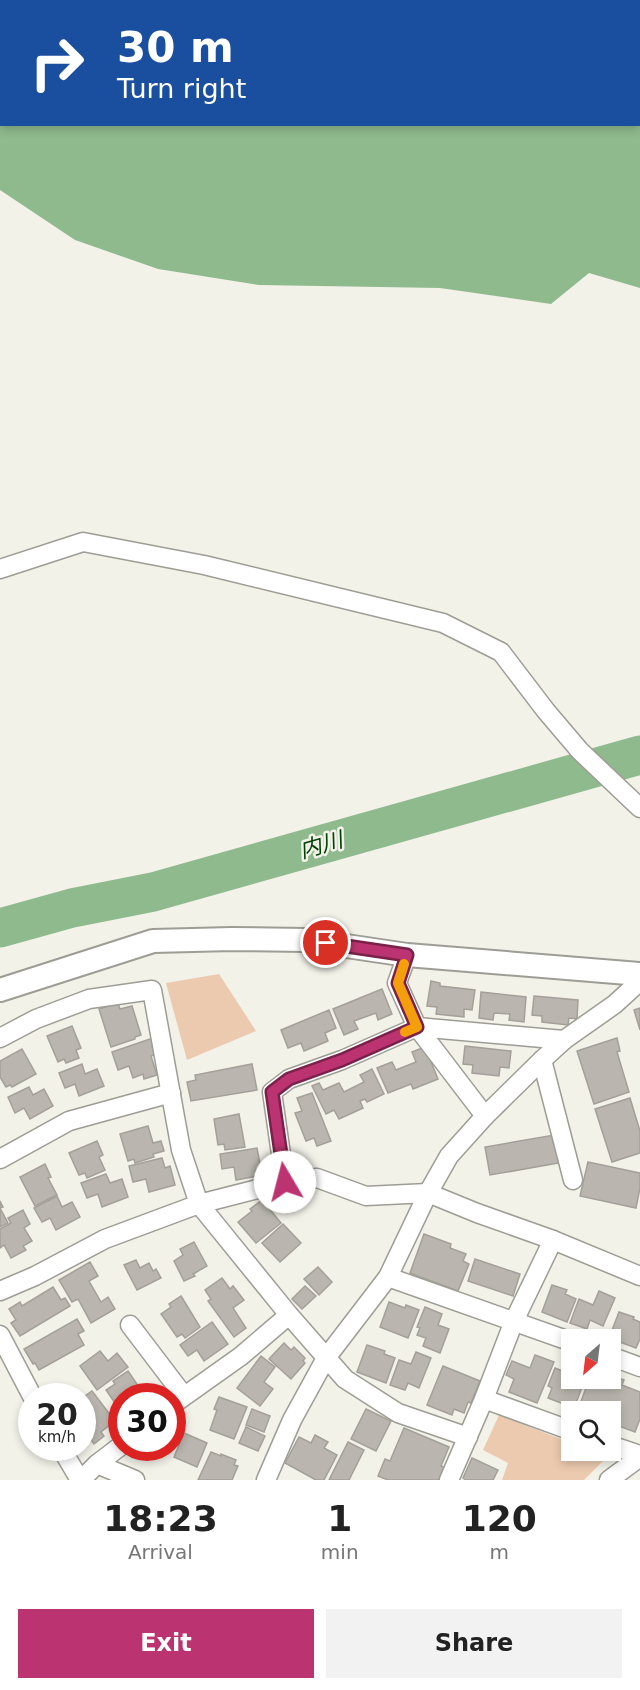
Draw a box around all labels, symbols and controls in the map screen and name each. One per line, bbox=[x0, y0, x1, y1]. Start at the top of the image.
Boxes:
text: 30 m bbox=[117, 23, 234, 72]
icon: right bbox=[18, 24, 96, 102]
text: Turn right bbox=[117, 73, 246, 104]
water label: 内川 bbox=[296, 826, 348, 863]
pin bbox=[300, 917, 351, 968]
icon: arrive bbox=[309, 926, 342, 959]
position arrow bbox=[253, 1150, 317, 1214]
north arrow bbox=[561, 1329, 621, 1389]
map controls bbox=[561, 1329, 621, 1461]
speed limit sign: 30 bbox=[108, 1383, 186, 1461]
text: 20 bbox=[36, 1397, 78, 1432]
button: search bbox=[561, 1401, 621, 1461]
text: km/h bbox=[38, 1428, 76, 1446]
text: 18:23 bbox=[103, 1498, 218, 1539]
text: 1 bbox=[327, 1498, 352, 1539]
text: 120 bbox=[462, 1498, 537, 1539]
text: Arrival bbox=[128, 1540, 193, 1564]
text: min bbox=[321, 1540, 359, 1564]
text: m bbox=[490, 1540, 509, 1564]
button: Exit bbox=[18, 1609, 314, 1678]
button: Share bbox=[326, 1609, 622, 1678]

